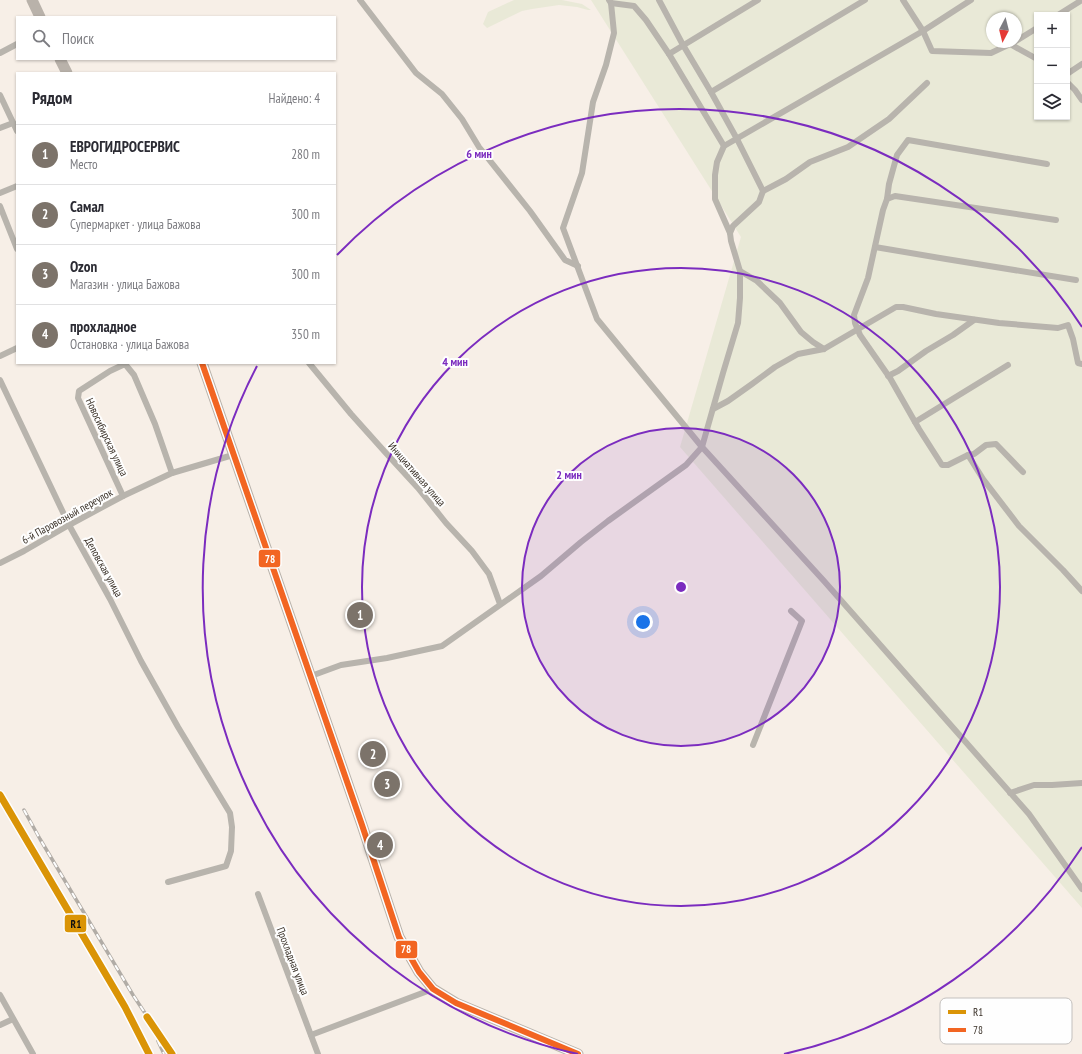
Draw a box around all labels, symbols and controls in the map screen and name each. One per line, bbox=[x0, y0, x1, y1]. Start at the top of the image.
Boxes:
north arrow bbox=[986, 12, 1022, 48]
map controls bbox=[1034, 12, 1070, 120]
button: + bbox=[1034, 12, 1070, 48]
search box bbox=[16, 16, 336, 60]
icon: search bbox=[30, 27, 52, 49]
text: Поиск bbox=[62, 29, 94, 48]
button: − bbox=[1034, 48, 1070, 84]
button: layers bbox=[1034, 84, 1070, 120]
text: Рядом bbox=[32, 87, 72, 109]
text: Найдено: 4 bbox=[269, 90, 320, 107]
text: ЕВРОГИДРОСЕРВИС bbox=[70, 137, 180, 156]
text: 1 bbox=[42, 146, 48, 163]
text: 280 m bbox=[291, 146, 320, 163]
text: 6 мин bbox=[466, 146, 492, 161]
text: Место bbox=[70, 156, 98, 173]
text: Самал bbox=[70, 197, 104, 216]
text: 2 bbox=[42, 206, 48, 223]
text: 300 m bbox=[291, 206, 320, 223]
text: Супермаркет · улица Бажова bbox=[70, 216, 201, 233]
text: Ozon bbox=[70, 257, 97, 276]
text: 3 bbox=[42, 266, 48, 283]
text: 300 m bbox=[291, 266, 320, 283]
text: Магазин · улица Бажова bbox=[70, 276, 180, 293]
text: прохладное bbox=[70, 317, 137, 336]
text: 4 bbox=[42, 326, 48, 343]
text: 350 m bbox=[291, 326, 320, 343]
text: Остановка · улица Бажова bbox=[70, 336, 189, 353]
text: 4 мин bbox=[442, 354, 468, 369]
street label: Новосибирская улица bbox=[83, 396, 131, 478]
street label: Инициативная улица bbox=[385, 439, 449, 509]
text: 2 мин bbox=[556, 467, 582, 482]
street label: 6-й Паровозный переулок bbox=[19, 485, 116, 547]
street label: Деповская улица bbox=[82, 535, 126, 599]
line badge: 78 bbox=[258, 549, 281, 568]
text: 78 bbox=[265, 552, 275, 566]
centre of rings bbox=[674, 580, 688, 594]
pin: 1 bbox=[347, 600, 373, 630]
your location bbox=[633, 612, 653, 632]
pin: 2 bbox=[360, 739, 386, 769]
pin: 3 bbox=[374, 769, 400, 799]
pin: 4 bbox=[367, 830, 393, 860]
line badge: R1 bbox=[64, 914, 87, 933]
text: R1 bbox=[71, 917, 81, 931]
street label: Прохладная улица bbox=[274, 925, 312, 997]
line badge: 78 bbox=[395, 940, 418, 959]
text: 78 bbox=[401, 942, 411, 956]
legend bbox=[940, 998, 1072, 1044]
text: R1 bbox=[973, 1005, 983, 1019]
text: 78 bbox=[973, 1023, 983, 1037]

